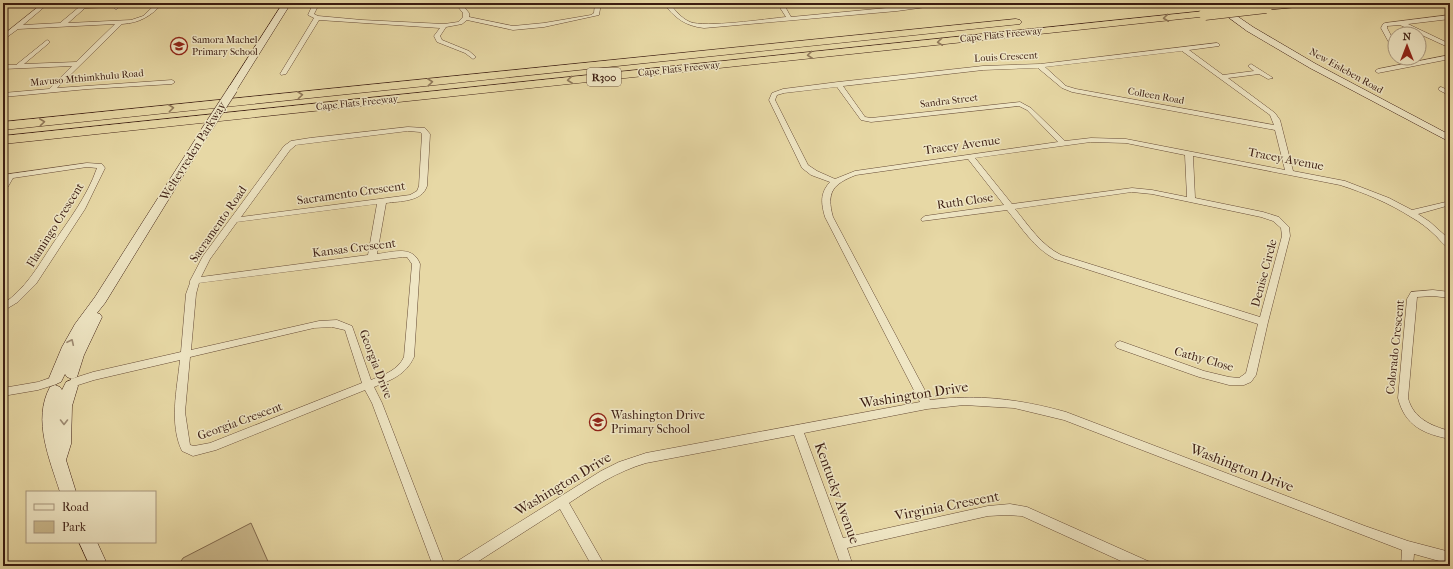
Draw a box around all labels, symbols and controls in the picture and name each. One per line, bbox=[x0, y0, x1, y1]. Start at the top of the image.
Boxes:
one-way arrow bbox=[1163, 13, 1169, 22]
street label: Cape Flats Freeway bbox=[959, 25, 1043, 45]
north arrow bbox=[1387, 26, 1427, 66]
text: N bbox=[1403, 30, 1412, 43]
place label: Samora Machel Primary School bbox=[192, 34, 258, 58]
school or university icon: Samora Machel Primary School bbox=[169, 36, 189, 56]
one-way arrow bbox=[937, 37, 943, 46]
street label: New Eisleben Road bbox=[1307, 46, 1386, 97]
street label: Louis Crescent bbox=[974, 49, 1039, 65]
one-way arrow bbox=[807, 50, 813, 59]
street label: Cape Flats Freeway bbox=[637, 59, 721, 79]
street label: Mavuso Mthimkhulu Road bbox=[30, 67, 145, 89]
road number: R300 bbox=[587, 68, 621, 86]
one-way arrow bbox=[567, 76, 573, 85]
one-way arrow bbox=[427, 77, 433, 86]
street label: Colleen Road bbox=[1127, 85, 1186, 107]
one-way arrow bbox=[297, 91, 303, 100]
street label: Sandra Street bbox=[919, 91, 979, 111]
street label: Cape Flats Freeway bbox=[315, 93, 399, 113]
street label: Weltevreden Parkway bbox=[156, 99, 229, 204]
one-way arrow bbox=[168, 104, 174, 113]
one-way arrow bbox=[39, 117, 45, 126]
street label: Tracey Avenue bbox=[923, 133, 1001, 157]
street label: Tracey Avenue bbox=[1247, 145, 1325, 173]
street label: Sacramento Crescent bbox=[296, 178, 407, 208]
street label: Flamingo Crescent bbox=[23, 180, 87, 270]
street label: Sacramento Road bbox=[186, 183, 250, 265]
street label: Ruth Close bbox=[936, 190, 994, 212]
street label: Kansas Crescent bbox=[311, 236, 397, 260]
street label: Denise Circle bbox=[1248, 238, 1280, 308]
street label: Colorado Crescent bbox=[1383, 298, 1407, 395]
street label: Georgia Drive bbox=[356, 327, 396, 401]
one-way arrow bbox=[66, 339, 74, 346]
street label: Cathy Close bbox=[1173, 344, 1235, 374]
street label: Washington Drive bbox=[858, 378, 969, 412]
street label: Georgia Crescent bbox=[196, 399, 285, 443]
place label: Washington Drive Primary School bbox=[610, 408, 705, 436]
school or university icon: Washington Drive Primary School bbox=[588, 412, 608, 432]
one-way arrow bbox=[60, 419, 68, 425]
street label: Kentucky Avenue bbox=[811, 440, 863, 546]
street label: Washington Drive bbox=[1187, 440, 1296, 496]
street label: Washington Drive bbox=[511, 448, 614, 520]
street label: Virginia Crescent bbox=[892, 488, 1001, 525]
legend bbox=[26, 491, 156, 543]
text: Road bbox=[62, 500, 89, 514]
text: Park bbox=[62, 520, 87, 534]

